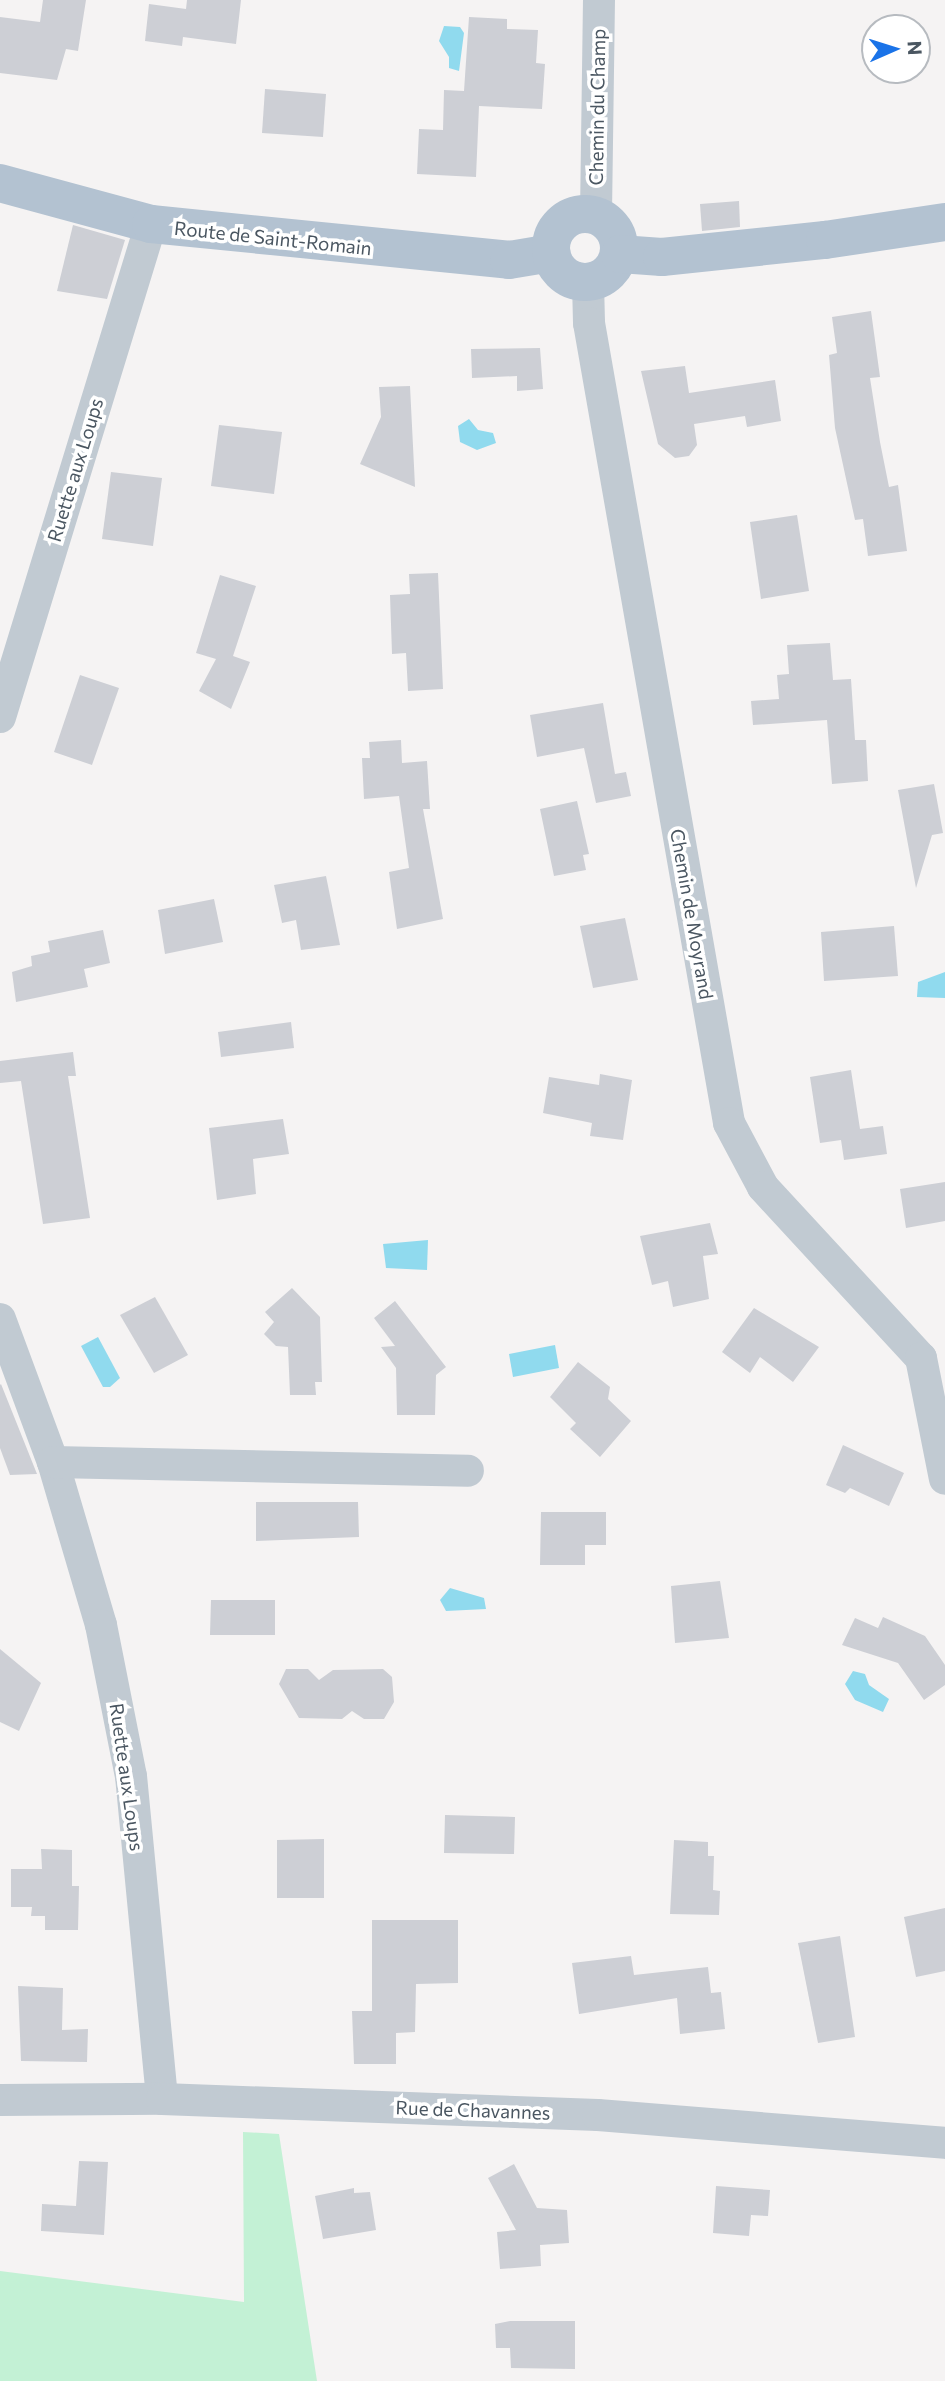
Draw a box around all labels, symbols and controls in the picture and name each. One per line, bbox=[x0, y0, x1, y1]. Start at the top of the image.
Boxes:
north arrow bbox=[861, 14, 931, 84]
street label: Chemin du Champ bbox=[584, 28, 610, 186]
text: N bbox=[904, 40, 927, 56]
street label: Route de Saint-Romain bbox=[173, 216, 373, 260]
street label: Ruette aux Loups bbox=[42, 395, 108, 545]
street label: Chemin de Moyrand bbox=[666, 827, 718, 1001]
street label: Ruette aux Loups bbox=[105, 1702, 149, 1852]
street label: Rue de Chavannes bbox=[395, 2096, 551, 2124]

